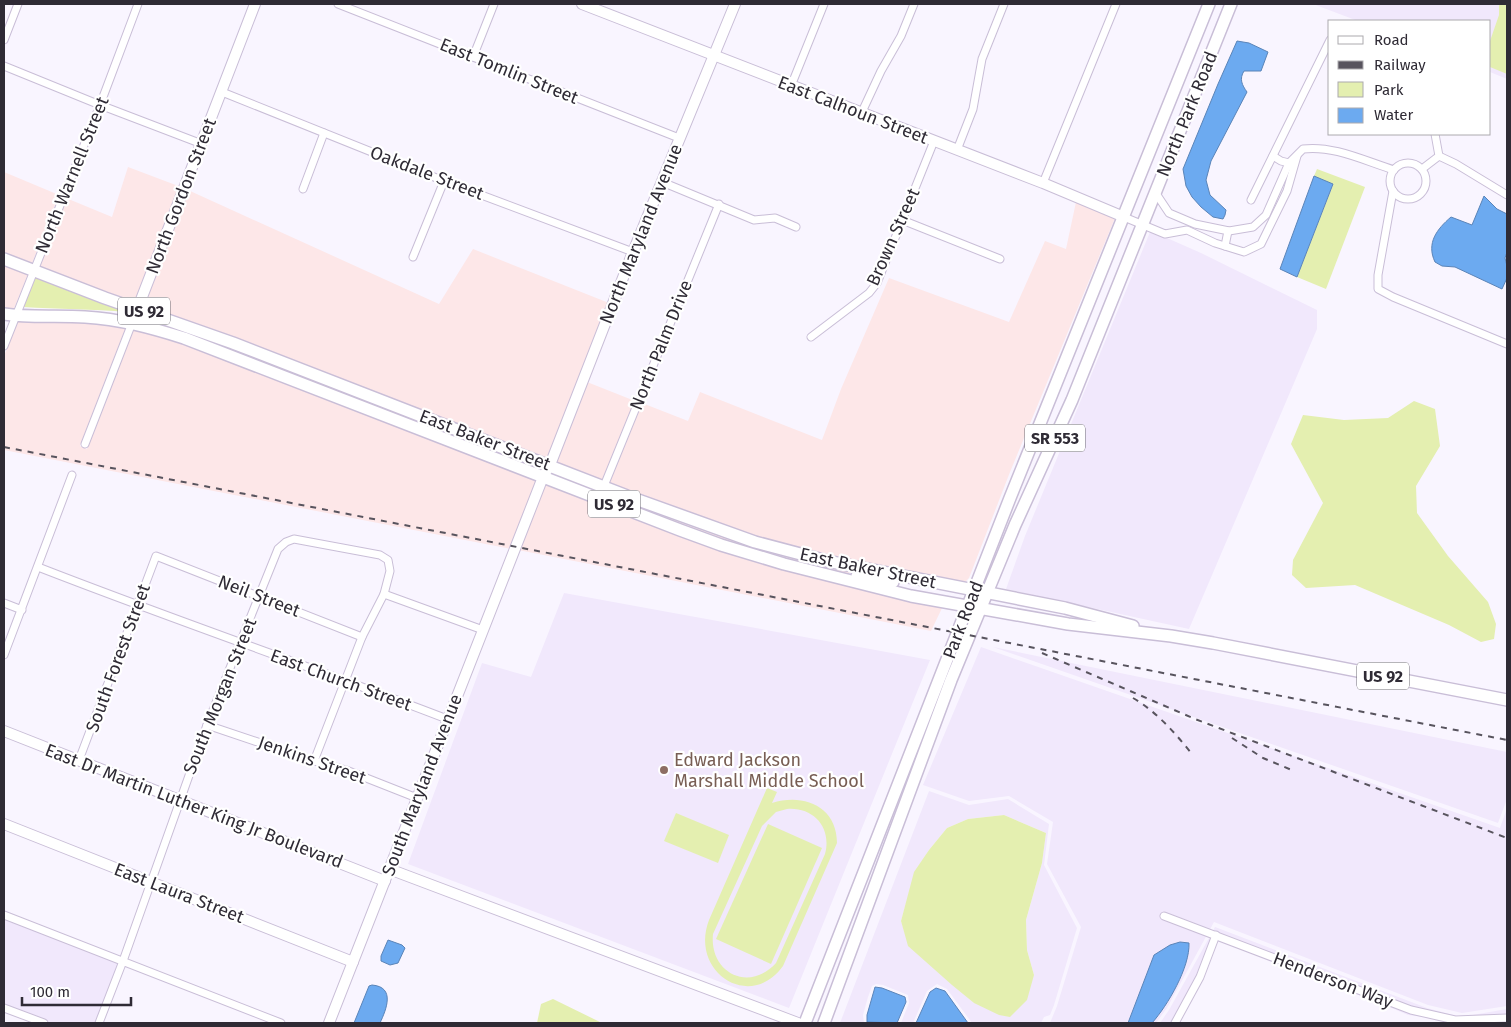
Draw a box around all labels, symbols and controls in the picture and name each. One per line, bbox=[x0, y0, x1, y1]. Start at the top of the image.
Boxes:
legend bbox=[1328, 20, 1491, 135]
text: Road bbox=[1374, 31, 1409, 49]
street label: East Tomlin Street bbox=[437, 33, 582, 109]
street label: North Park Road bbox=[1152, 48, 1222, 180]
text: Railway bbox=[1374, 56, 1426, 74]
street label: East Calhoun Street bbox=[775, 71, 932, 149]
text: Park bbox=[1374, 81, 1404, 99]
street label: North Warnell Street bbox=[30, 93, 114, 257]
text: Water bbox=[1374, 106, 1413, 124]
street label: North Gordon Street bbox=[141, 114, 221, 277]
street label: Oakdale Street bbox=[367, 141, 487, 205]
street label: North Maryland Avenue bbox=[595, 141, 687, 327]
street label: Brown Street bbox=[862, 184, 925, 289]
street label: North Palm Drive bbox=[625, 277, 697, 413]
road number: US 92 bbox=[118, 298, 170, 324]
street label: East Baker Street bbox=[416, 405, 554, 475]
road number: SR 553 bbox=[1025, 424, 1085, 452]
road number: US 92 bbox=[588, 490, 640, 518]
street label: East Baker Street bbox=[798, 543, 939, 593]
street label: Neil Street bbox=[215, 570, 304, 622]
street label: Park Road bbox=[938, 578, 988, 662]
street label: South Forest Street bbox=[81, 580, 155, 735]
street label: South Morgan Street bbox=[179, 614, 262, 777]
street label: East Church Street bbox=[267, 644, 415, 716]
road number: US 92 bbox=[1357, 662, 1409, 689]
street label: South Maryland Avenue bbox=[377, 691, 467, 879]
street label: Jenkins Street bbox=[255, 731, 369, 789]
street label: East Dr Martin Luther King Jr Boulevard bbox=[42, 739, 346, 873]
place label: Edward Jackson Marshall Middle School bbox=[674, 749, 864, 792]
marker: Edward Jackson Marshall Middle School bbox=[658, 764, 670, 776]
street label: East Laura Street bbox=[111, 858, 248, 928]
street label: Henderson Way bbox=[1270, 947, 1396, 1013]
scale bar bbox=[22, 974, 131, 1006]
text: 100 m bbox=[30, 983, 70, 1001]

